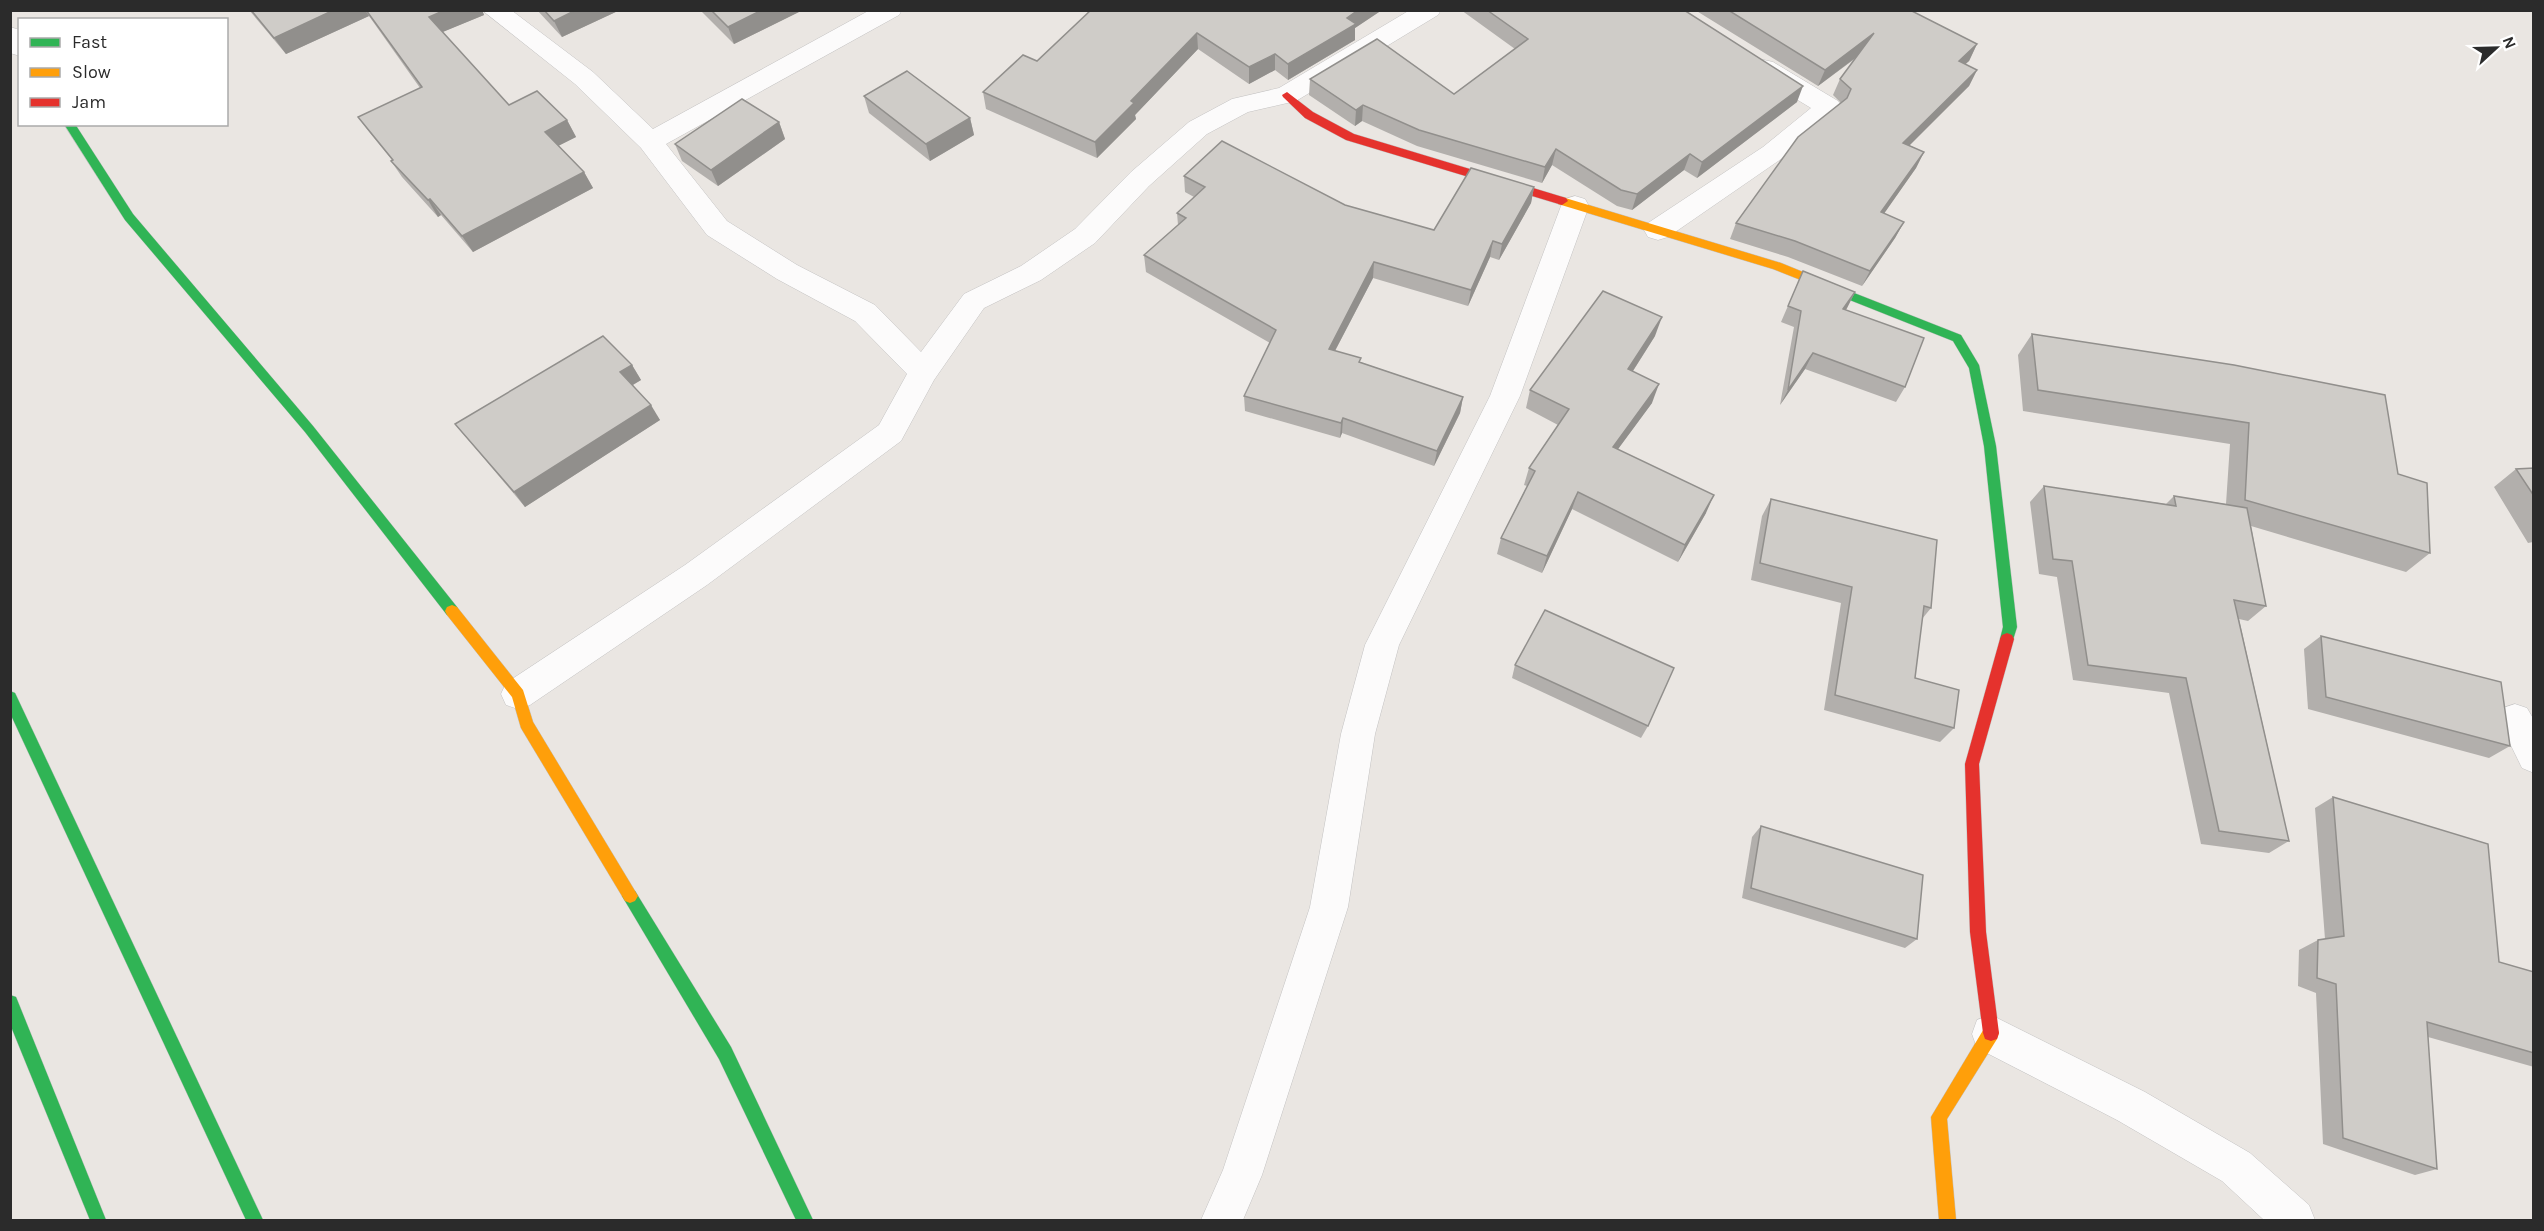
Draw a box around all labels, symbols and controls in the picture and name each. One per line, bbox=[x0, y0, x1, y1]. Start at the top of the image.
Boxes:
legend bbox=[18, 18, 228, 126]
north arrow bbox=[2466, 18, 2526, 78]
text: Fast bbox=[72, 31, 107, 53]
text: N bbox=[2498, 34, 2520, 51]
text: Slow bbox=[72, 61, 111, 83]
text: Jam bbox=[72, 91, 106, 113]

